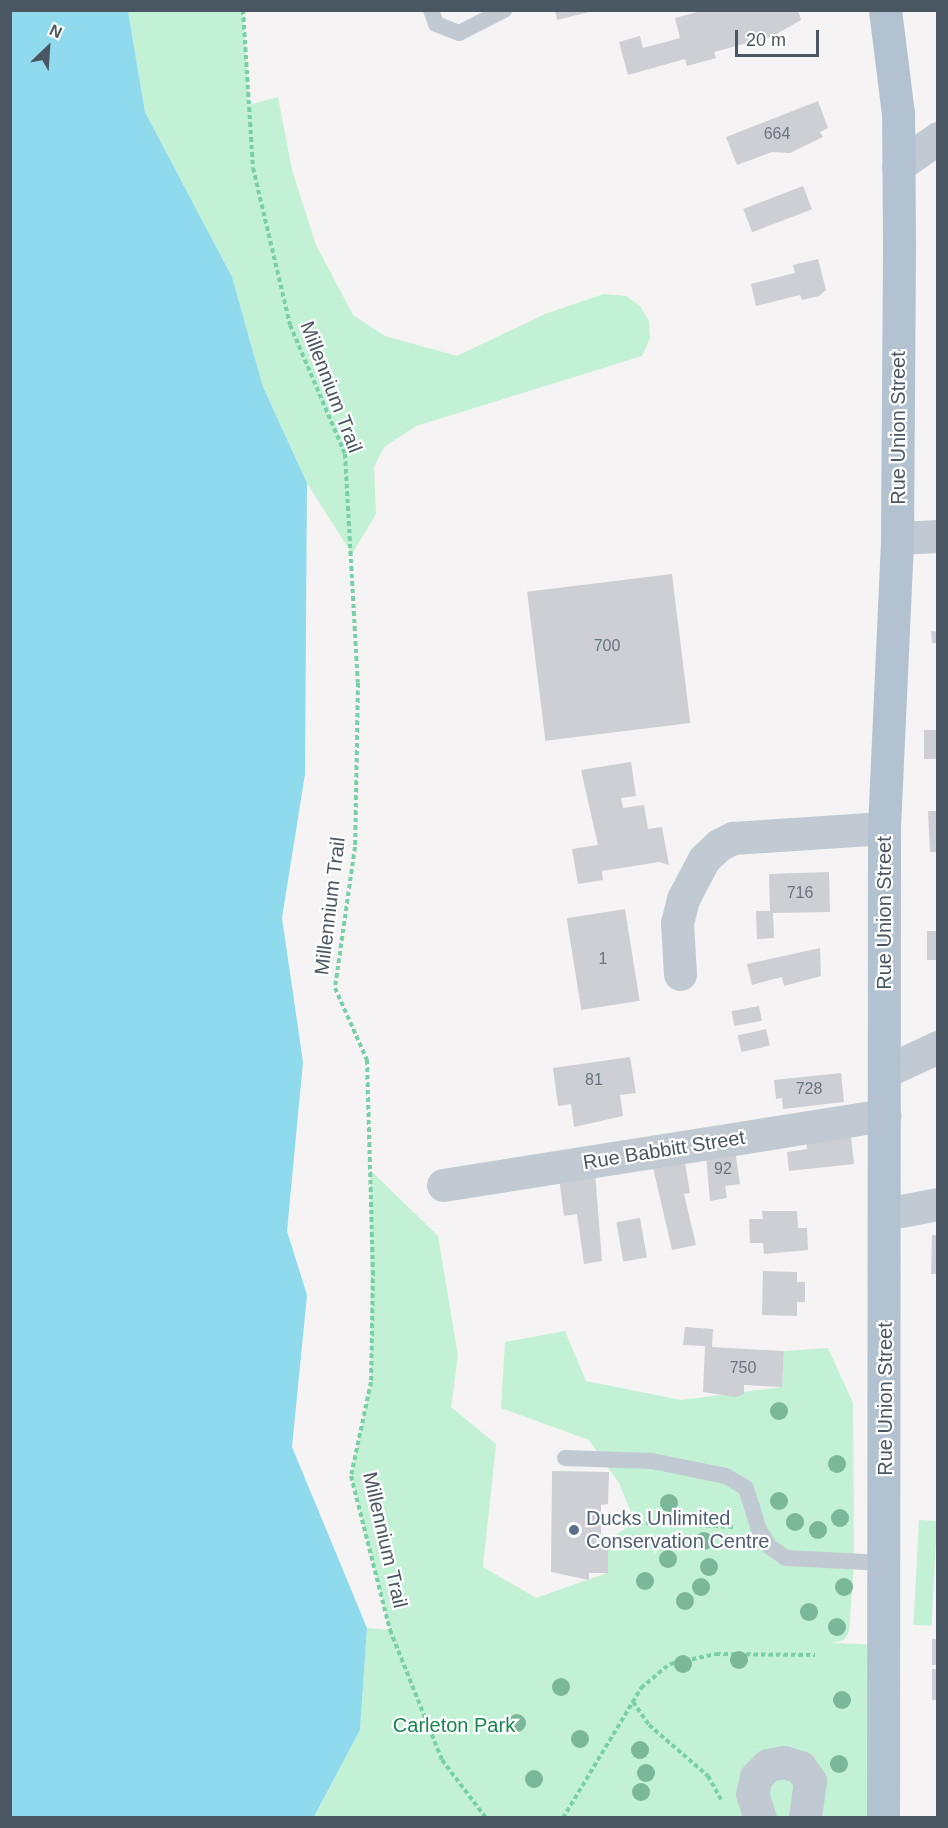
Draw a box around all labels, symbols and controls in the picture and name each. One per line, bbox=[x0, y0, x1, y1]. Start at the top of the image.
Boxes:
north arrow bbox=[18, 18, 78, 78]
scale bar bbox=[738, 18, 822, 56]
text: N bbox=[47, 21, 65, 41]
text: 20 m bbox=[746, 30, 786, 50]
house number: 664 bbox=[764, 124, 790, 144]
street label: Millennium Trail bbox=[295, 318, 367, 456]
street label: Rue Union Street bbox=[886, 351, 910, 505]
house number: 700 bbox=[594, 636, 620, 656]
street label: Millennium Trail bbox=[310, 835, 350, 977]
street label: Rue Union Street bbox=[872, 836, 896, 990]
house number: 716 bbox=[787, 883, 813, 903]
house number: 1 bbox=[599, 949, 607, 969]
house number: 81 bbox=[585, 1070, 603, 1090]
house number: 728 bbox=[796, 1079, 822, 1099]
street label: Rue Babbitt Street bbox=[581, 1125, 747, 1175]
house number: 92 bbox=[714, 1159, 732, 1179]
street label: Rue Union Street bbox=[873, 1322, 897, 1476]
house number: 750 bbox=[730, 1358, 756, 1378]
street label: Millennium Trail bbox=[358, 1469, 412, 1611]
place label: Ducks Unlimited Conservation Centre bbox=[586, 1506, 769, 1553]
marker: Ducks Unlimited Conservation Centre bbox=[567, 1523, 581, 1537]
park label: Carleton Park bbox=[393, 1713, 515, 1737]

